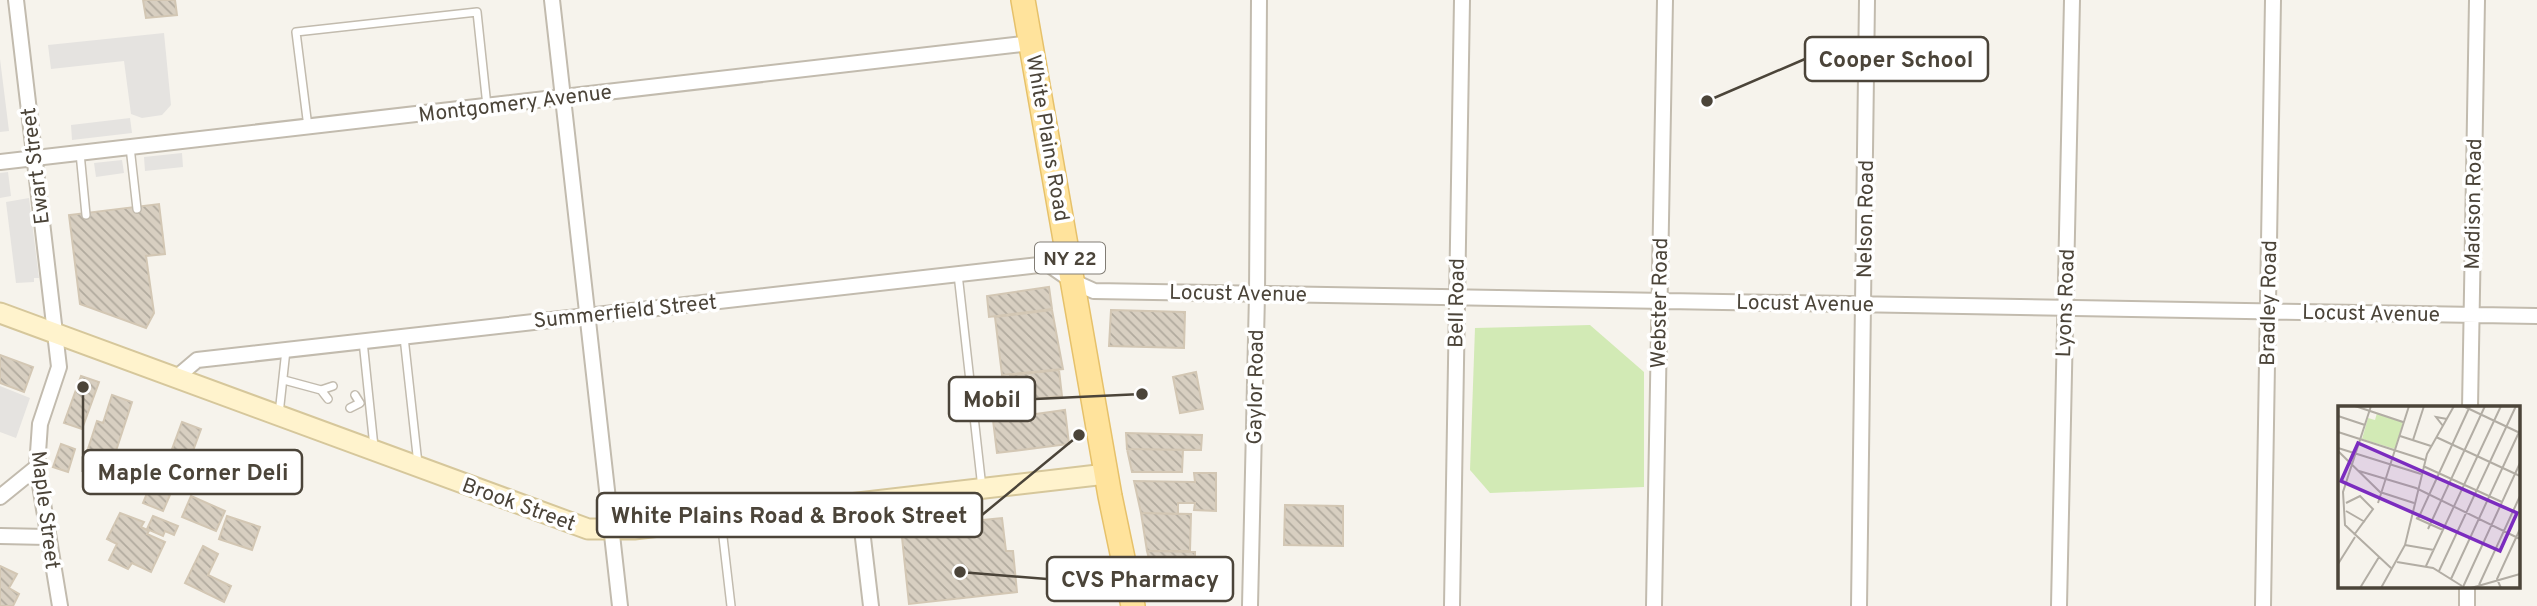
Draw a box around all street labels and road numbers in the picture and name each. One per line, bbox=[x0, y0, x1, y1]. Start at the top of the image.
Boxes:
street label: White Plains Road bbox=[1019, 53, 1074, 224]
street label: Montgomery Avenue bbox=[417, 79, 613, 130]
street label: Ewart Street bbox=[16, 106, 57, 226]
street label: Madison Road bbox=[2460, 138, 2489, 270]
street label: Nelson Road bbox=[1852, 160, 1881, 278]
street label: Webster Road bbox=[1646, 237, 1675, 369]
street label: Bradley Road bbox=[2255, 240, 2284, 366]
road number: NY 22 bbox=[1035, 242, 1105, 274]
street label: Lyons Road bbox=[2051, 248, 2082, 358]
street label: Bell Road bbox=[1443, 258, 1472, 348]
street label: Locust Avenue bbox=[1169, 280, 1307, 309]
street label: Summerfield Street bbox=[532, 289, 718, 336]
street label: Locust Avenue bbox=[1736, 290, 1874, 319]
street label: Locust Avenue bbox=[2302, 300, 2440, 329]
street label: Gaylor Road bbox=[1242, 329, 1271, 445]
street label: Maple Street bbox=[24, 449, 65, 571]
street label: Brook Street bbox=[458, 472, 579, 538]

